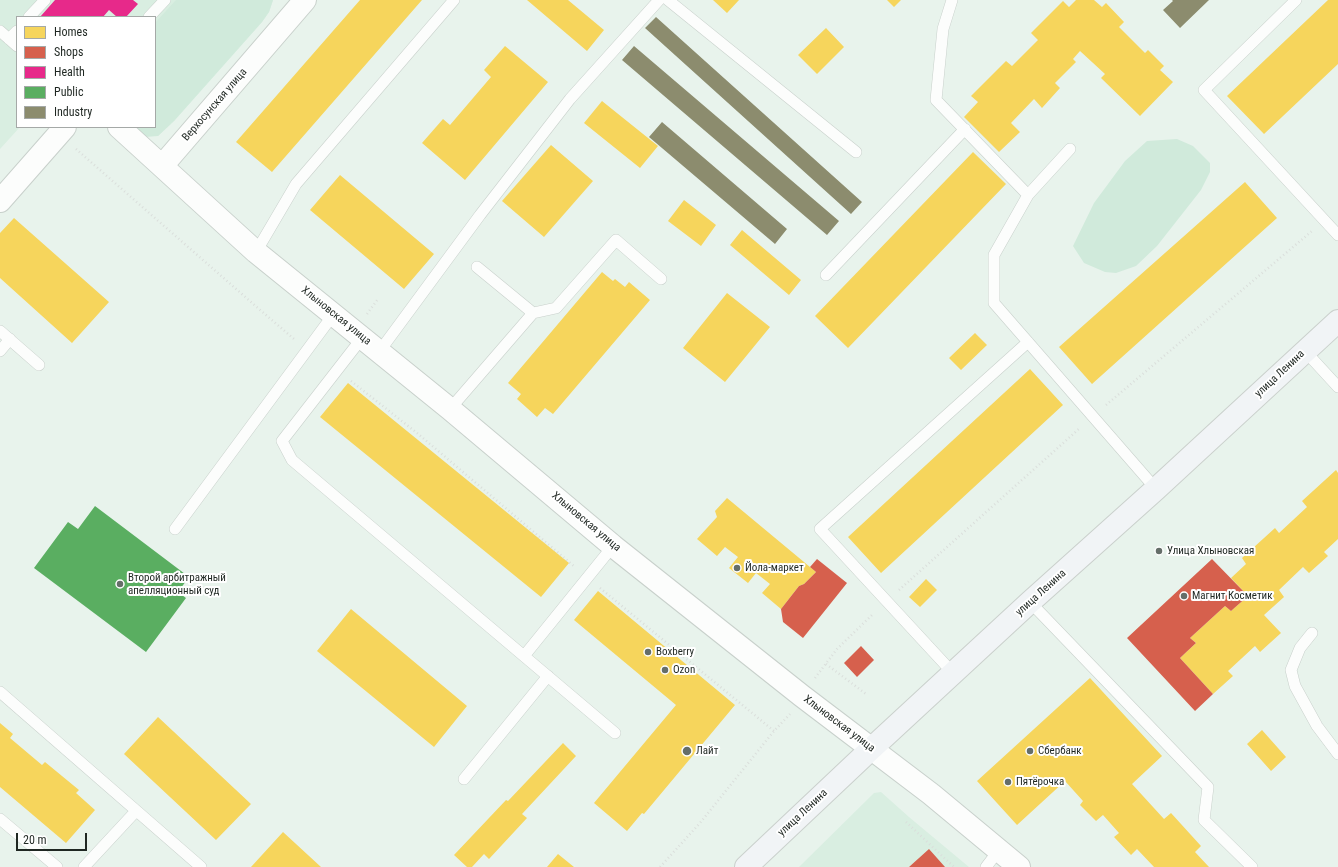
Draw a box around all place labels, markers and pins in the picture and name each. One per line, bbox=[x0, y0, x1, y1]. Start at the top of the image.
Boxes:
place label: Улица Хлыновская bbox=[1167, 544, 1254, 558]
marker: Улица Хлыновская bbox=[1154, 546, 1164, 556]
place label: Йола-маркет bbox=[745, 561, 804, 575]
marker: Йола-маркет bbox=[732, 563, 742, 573]
place label: Второй арбитражный апелляционный суд bbox=[128, 571, 226, 597]
marker: Второй арбитражный апелляционный суд bbox=[115, 579, 125, 589]
place label: Магнит Косметик bbox=[1192, 589, 1272, 603]
marker: Магнит Косметик bbox=[1179, 591, 1189, 601]
place label: Boxberry bbox=[656, 645, 694, 659]
marker: Boxberry bbox=[643, 647, 653, 657]
place label: Ozon bbox=[673, 663, 695, 677]
marker: Ozon bbox=[660, 665, 670, 675]
place label: Лайт bbox=[696, 744, 718, 758]
place label: Сбербанк bbox=[1038, 744, 1082, 758]
marker: Лайт bbox=[681, 745, 693, 757]
marker: Сбербанк bbox=[1025, 746, 1035, 756]
place label: Пятёрочка bbox=[1016, 775, 1064, 789]
marker: Пятёрочка bbox=[1003, 777, 1013, 787]

